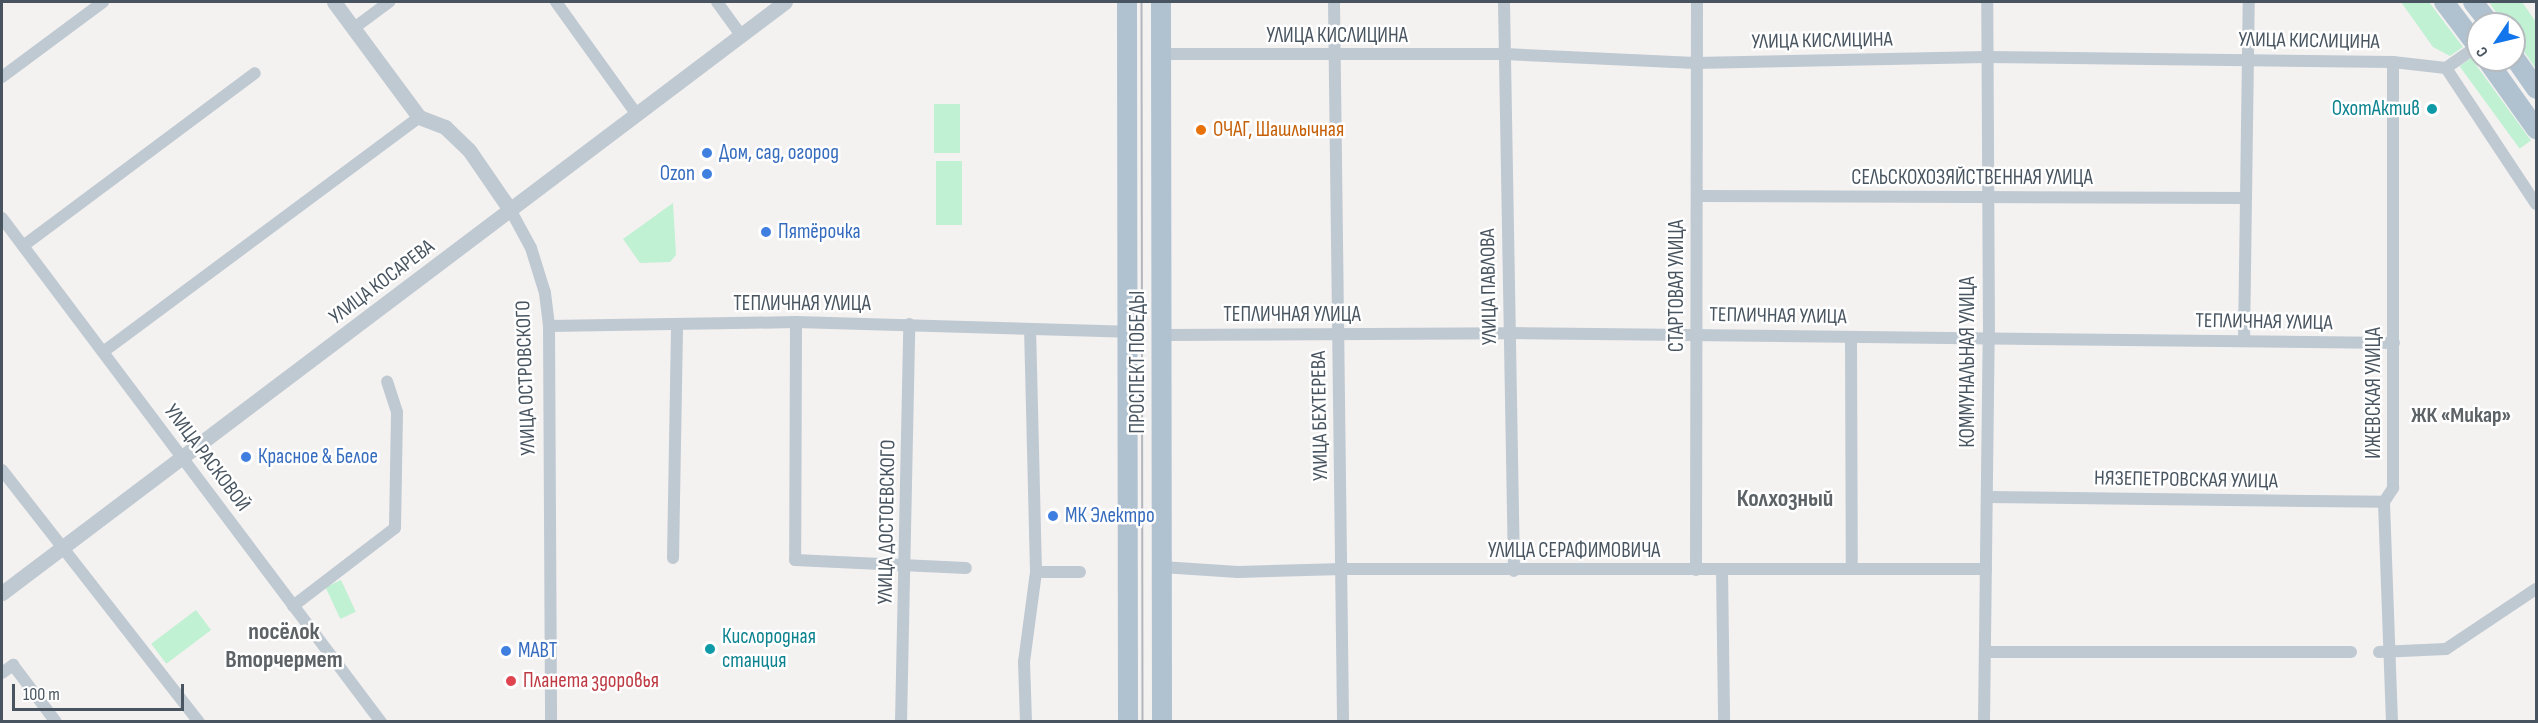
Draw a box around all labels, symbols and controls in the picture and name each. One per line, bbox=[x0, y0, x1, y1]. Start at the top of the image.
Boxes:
north arrow bbox=[2466, 12, 2526, 72]
street label: УЛИЦА КИСЛИЦИНА bbox=[1266, 23, 1408, 49]
street label: УЛИЦА КИСЛИЦИНА bbox=[1751, 27, 1893, 55]
street label: УЛИЦА КИСЛИЦИНА bbox=[2238, 27, 2380, 55]
text: С bbox=[2472, 43, 2493, 60]
place label: ОхотАктив bbox=[2332, 96, 2420, 122]
marker: ОхотАктив bbox=[2425, 102, 2439, 116]
place label: ОЧАГ, Шашлычная bbox=[1213, 117, 1344, 143]
marker: ОЧАГ, Шашлычная bbox=[1194, 123, 1208, 137]
place label: Дом, сад, огород bbox=[719, 140, 839, 166]
marker: Дом, сад, огород bbox=[700, 146, 714, 160]
place label: Ozon bbox=[660, 161, 695, 187]
street label: СЕЛЬСКОХОЗЯЙСТВЕННАЯ УЛИЦА bbox=[1851, 165, 2093, 191]
marker: Ozon bbox=[700, 167, 714, 181]
place label: Пятёрочка bbox=[778, 219, 861, 245]
street label: СТАРТОВАЯ УЛИЦА bbox=[1664, 220, 1690, 352]
marker: Пятёрочка bbox=[759, 225, 773, 239]
street label: УЛИЦА ПАВЛОВА bbox=[1475, 228, 1503, 346]
street label: УЛИЦА КОСАРЕВА bbox=[324, 234, 440, 330]
street label: КОММУНАЛЬНАЯ УЛИЦА bbox=[1955, 276, 1981, 448]
street label: ТЕПЛИЧНАЯ УЛИЦА bbox=[733, 291, 871, 317]
street label: ПРОСПЕКТ ПОБЕДЫ bbox=[1125, 291, 1151, 433]
street label: УЛИЦА ОСТРОВСКОГО bbox=[511, 300, 541, 456]
street label: ТЕПЛИЧНАЯ УЛИЦА bbox=[1223, 302, 1361, 328]
street label: ТЕПЛИЧНАЯ УЛИЦА bbox=[1709, 302, 1847, 330]
street label: ТЕПЛИЧНАЯ УЛИЦА bbox=[2195, 308, 2333, 336]
street label: ИЖЕВСКАЯ УЛИЦА bbox=[2361, 327, 2387, 459]
street label: УЛИЦА БЕХТЕРЕВА bbox=[1306, 351, 1334, 481]
street label: УЛИЦА РАСКОВОЙ bbox=[158, 399, 256, 517]
district label: ЖК «Микар» bbox=[2411, 403, 2511, 429]
street label: УЛИЦА ДОСТОЕВСКОГО bbox=[873, 439, 901, 605]
place label: Красное & Белое bbox=[258, 444, 378, 470]
marker: Красное & Белое bbox=[239, 450, 253, 464]
street label: НЯЗЕПЕТРОВСКАЯ УЛИЦА bbox=[2094, 466, 2278, 494]
district label: Колхозный bbox=[1737, 485, 1833, 513]
place label: МК Электро bbox=[1065, 503, 1155, 529]
marker: МК Электро bbox=[1046, 509, 1060, 523]
street label: УЛИЦА СЕРАФИМОВИЧА bbox=[1488, 538, 1660, 564]
district label: посёлок Вторчермет bbox=[225, 618, 343, 674]
place label: Кислородная станция bbox=[722, 624, 816, 674]
place label: МАВТ bbox=[518, 638, 557, 664]
marker: Кислородная станция bbox=[703, 642, 717, 656]
marker: МАВТ bbox=[499, 644, 513, 658]
place label: Планета здоровья bbox=[523, 668, 659, 694]
scale bar bbox=[15, 672, 188, 710]
marker: Планета здоровья bbox=[504, 674, 518, 688]
text: 100 m bbox=[23, 684, 60, 705]

